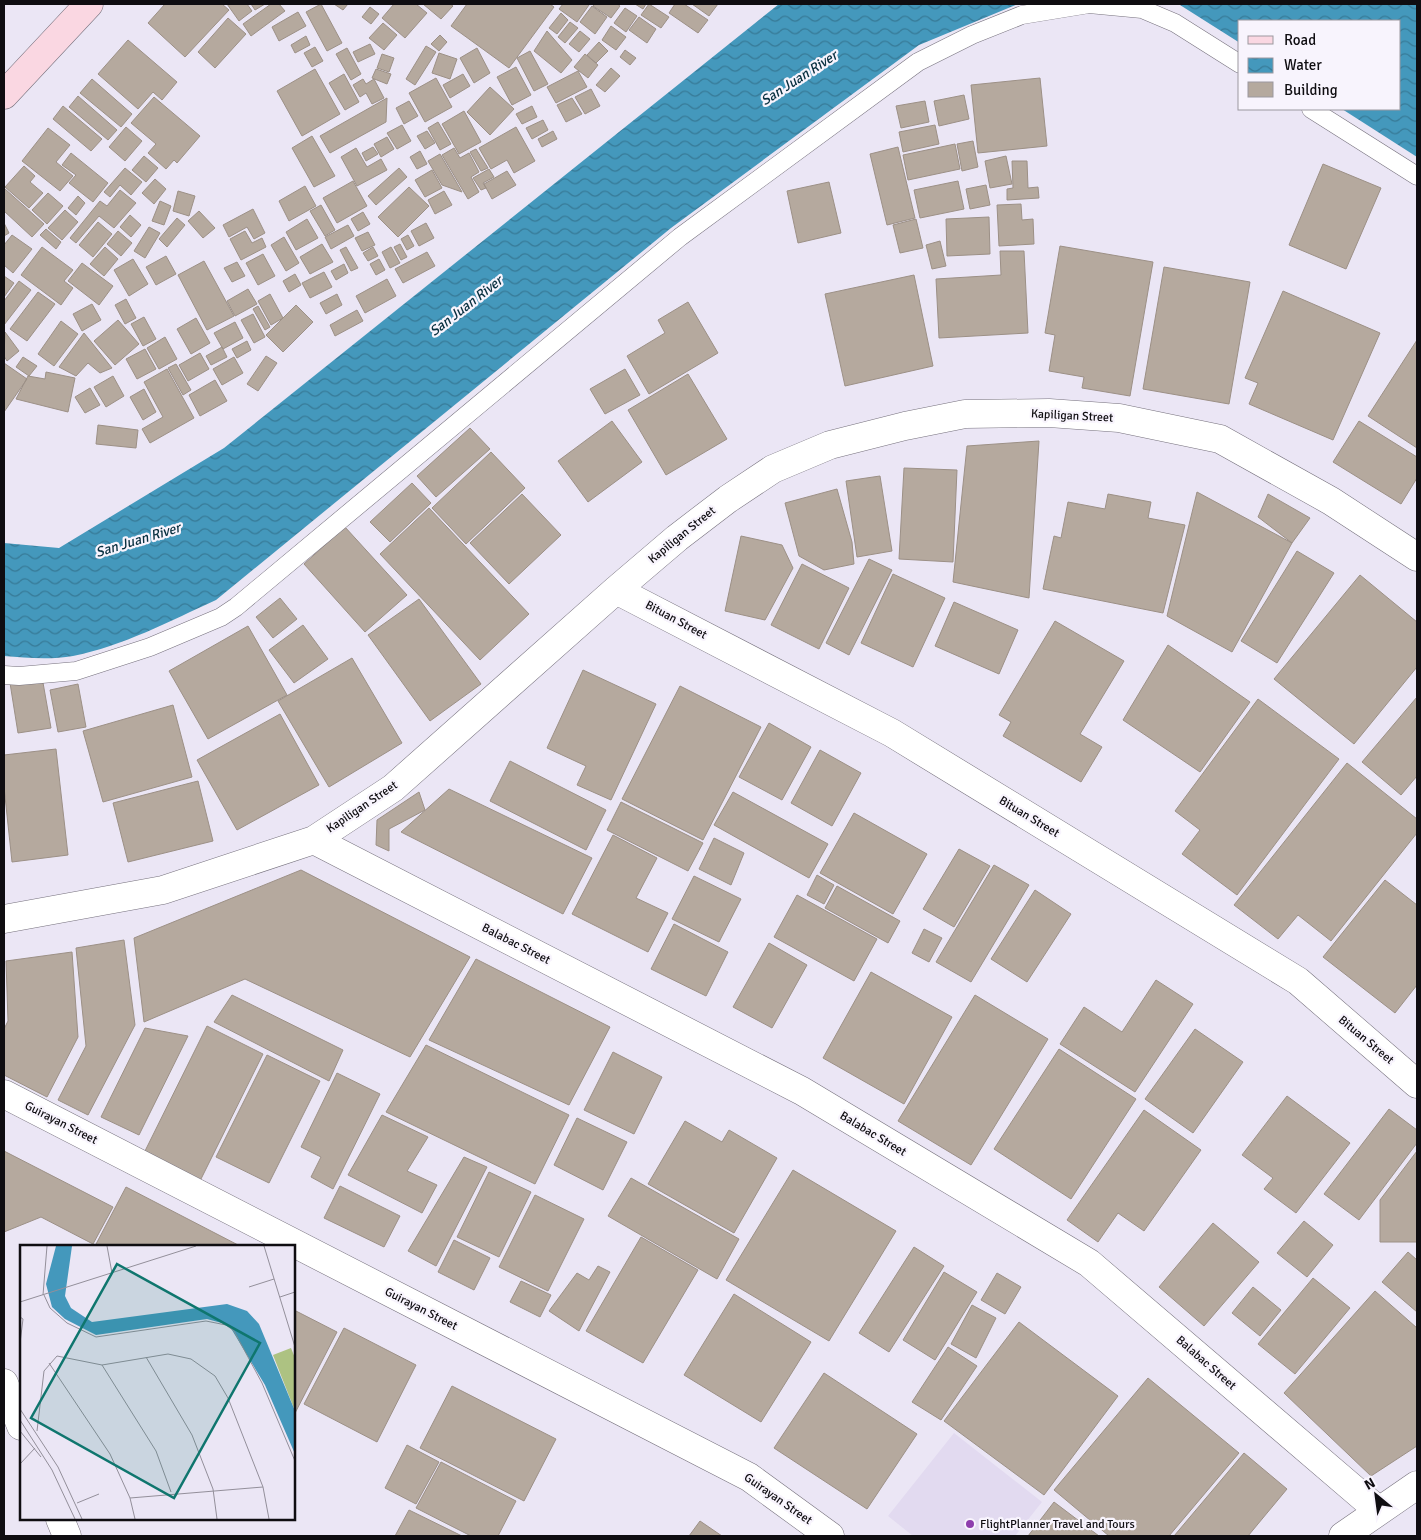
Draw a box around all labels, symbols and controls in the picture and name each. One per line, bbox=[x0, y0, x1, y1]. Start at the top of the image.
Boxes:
legend bbox=[1238, 20, 1401, 110]
text: Road bbox=[1284, 31, 1316, 49]
water label: San Juan River bbox=[758, 46, 842, 109]
text: Water bbox=[1284, 56, 1322, 74]
text: Building bbox=[1284, 81, 1338, 99]
water label: San Juan River bbox=[426, 271, 507, 340]
street label: Kapiligan Street bbox=[1030, 406, 1114, 426]
street label: Kapiligan Street bbox=[645, 503, 719, 567]
water label: San Juan River bbox=[94, 519, 184, 561]
street label: Bituan Street bbox=[643, 597, 709, 643]
street label: Kapiligan Street bbox=[324, 778, 400, 836]
street label: Bituan Street bbox=[996, 793, 1062, 841]
street label: Balabac Street bbox=[479, 920, 553, 968]
street label: Bituan Street bbox=[1335, 1012, 1397, 1068]
street label: Guirayan Street bbox=[22, 1098, 100, 1148]
street label: Balabac Street bbox=[837, 1108, 909, 1160]
inset map bbox=[20, 1245, 295, 1520]
street label: Guirayan Street bbox=[382, 1284, 460, 1334]
street label: Balabac Street bbox=[1173, 1333, 1239, 1393]
street label: Guirayan Street bbox=[741, 1470, 815, 1528]
north arrow bbox=[1351, 1470, 1401, 1520]
text: N bbox=[1362, 1474, 1378, 1494]
place label: FlightPlanner Travel and Tours bbox=[980, 1517, 1135, 1532]
marker: FlightPlanner Travel and Tours bbox=[964, 1518, 976, 1530]

